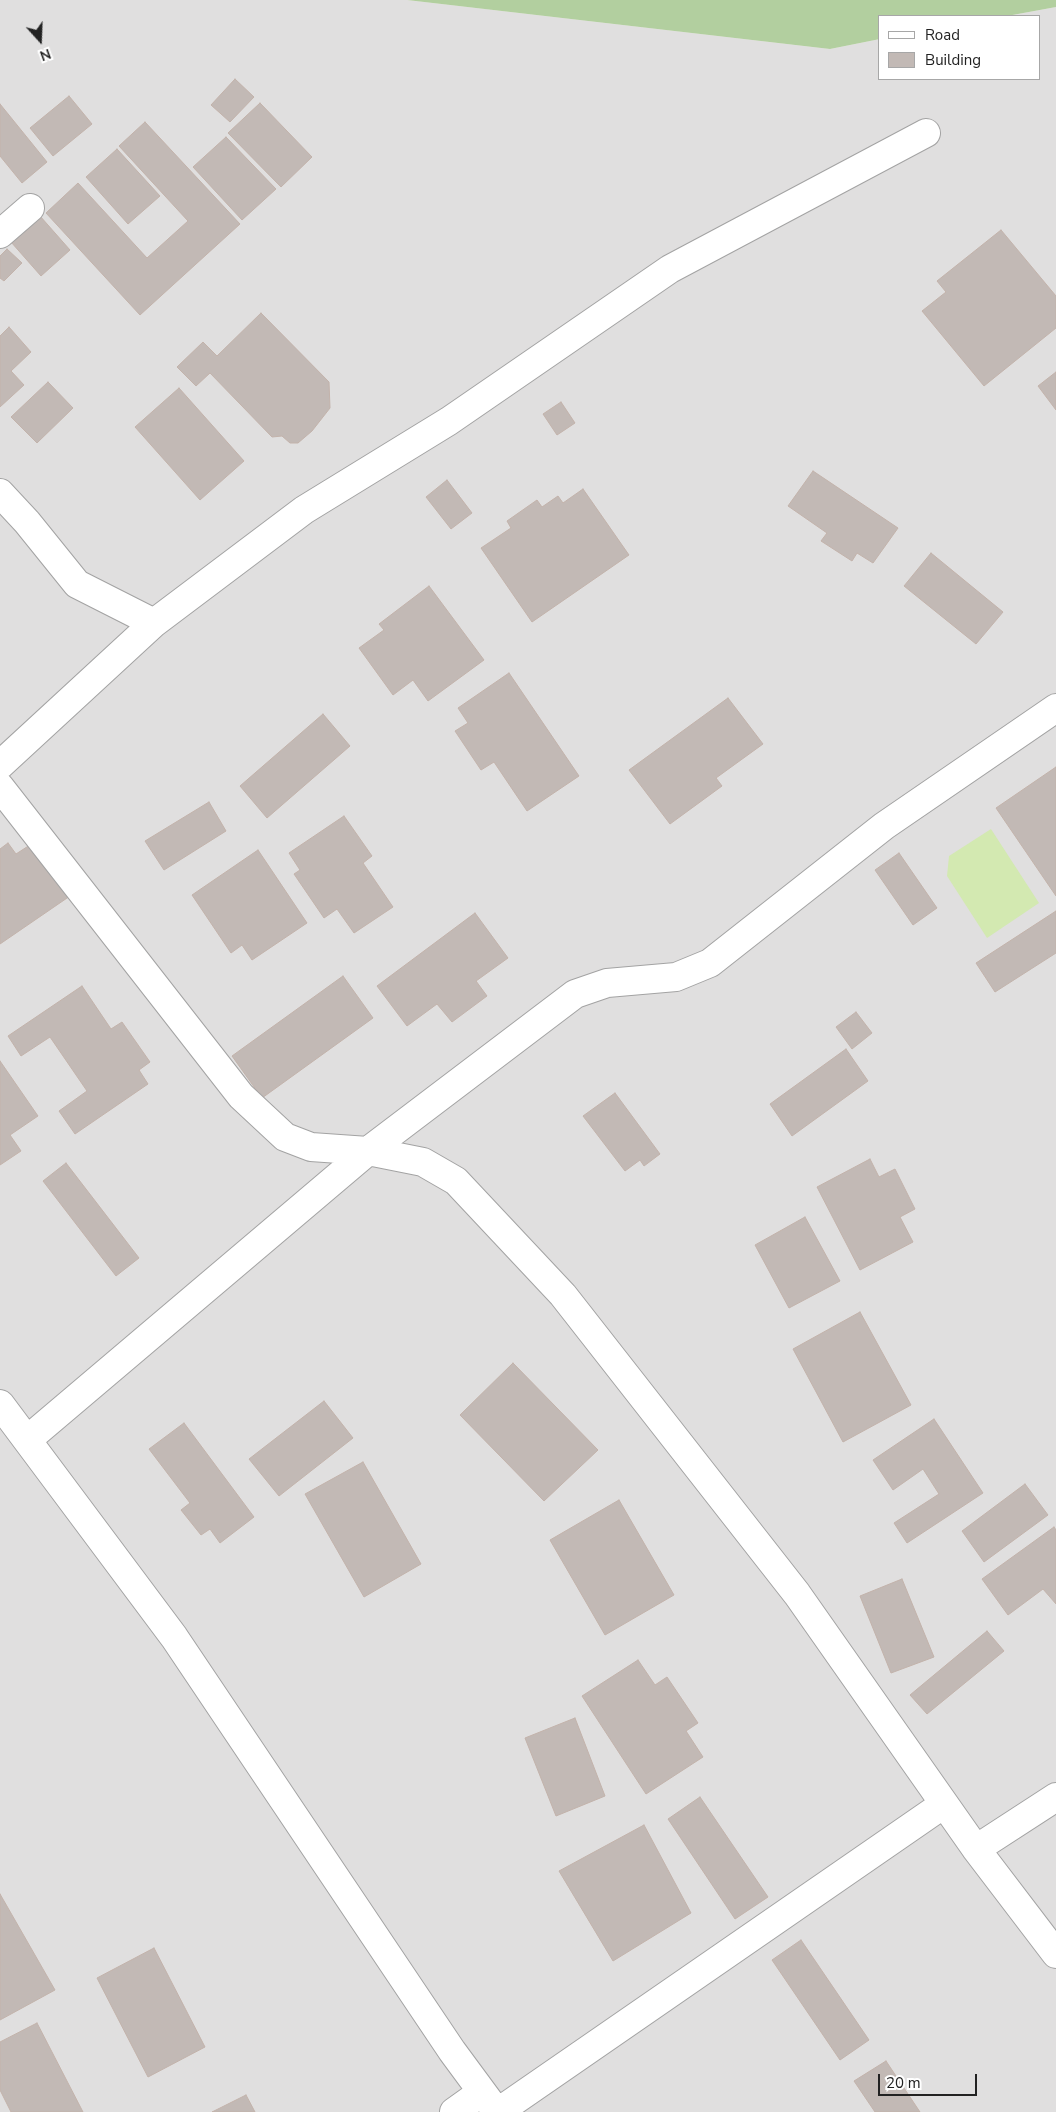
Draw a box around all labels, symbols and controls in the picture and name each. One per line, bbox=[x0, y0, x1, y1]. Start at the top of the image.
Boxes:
north arrow bbox=[15, 15, 65, 65]
legend bbox=[878, 15, 1041, 80]
text: Road bbox=[925, 25, 960, 45]
text: N bbox=[37, 44, 53, 65]
text: Building bbox=[925, 50, 981, 70]
scale bar bbox=[881, 2064, 980, 2096]
text: 20 m bbox=[886, 2073, 921, 2093]

